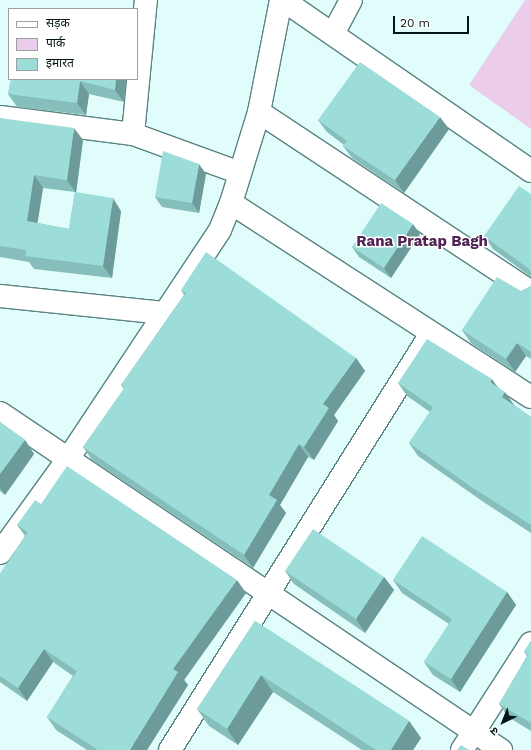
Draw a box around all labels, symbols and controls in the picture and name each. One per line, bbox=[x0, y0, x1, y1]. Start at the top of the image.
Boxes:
legend bbox=[8, 8, 138, 80]
scale bar bbox=[395, 8, 471, 34]
text: सड़क bbox=[46, 16, 70, 30]
text: 20 m bbox=[400, 16, 430, 30]
text: पार्क bbox=[46, 36, 65, 50]
text: इमारत bbox=[46, 56, 74, 70]
district label: Rana Pratap Bagh bbox=[356, 233, 488, 251]
north arrow bbox=[483, 702, 523, 742]
text: उ bbox=[488, 724, 501, 738]

